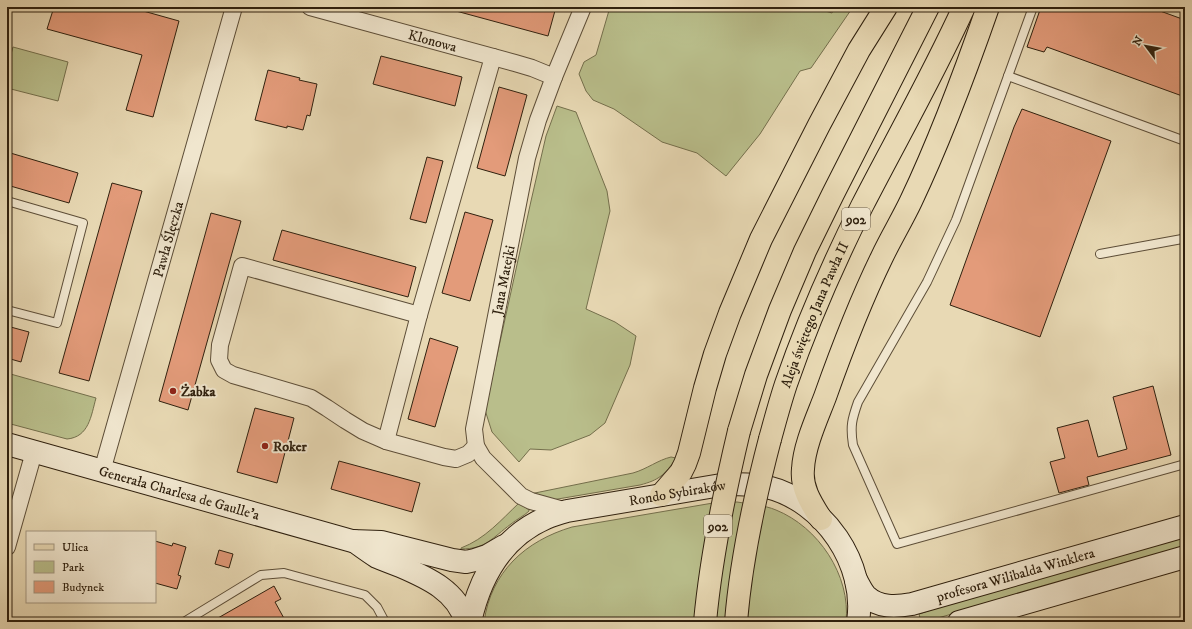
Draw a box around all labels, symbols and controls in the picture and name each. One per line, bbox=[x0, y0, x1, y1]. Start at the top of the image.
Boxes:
street label: Klonowa bbox=[406, 26, 459, 57]
north arrow bbox=[1126, 26, 1166, 66]
text: N bbox=[1130, 34, 1147, 49]
street label: Pawła Ślęczka bbox=[150, 199, 188, 280]
road number: 902 bbox=[842, 208, 870, 230]
street label: Aleja świętego Jana Pawła II bbox=[777, 239, 853, 390]
street label: Jana Matejki bbox=[488, 244, 520, 319]
place label: Żabka bbox=[181, 383, 216, 401]
marker: Żabka bbox=[168, 386, 178, 396]
place label: Roker bbox=[273, 438, 308, 456]
marker: Roker bbox=[260, 441, 270, 451]
street label: Generała Charlesa de Gaulle'a bbox=[97, 462, 262, 525]
street label: Rondo Sybiraków bbox=[628, 476, 727, 510]
road number: 902 bbox=[704, 515, 732, 537]
legend bbox=[26, 531, 156, 603]
text: Ulica bbox=[62, 540, 89, 555]
street label: profesora Wilibalda Winklera bbox=[934, 544, 1097, 607]
text: Park bbox=[62, 560, 84, 575]
text: Budynek bbox=[62, 580, 104, 595]

